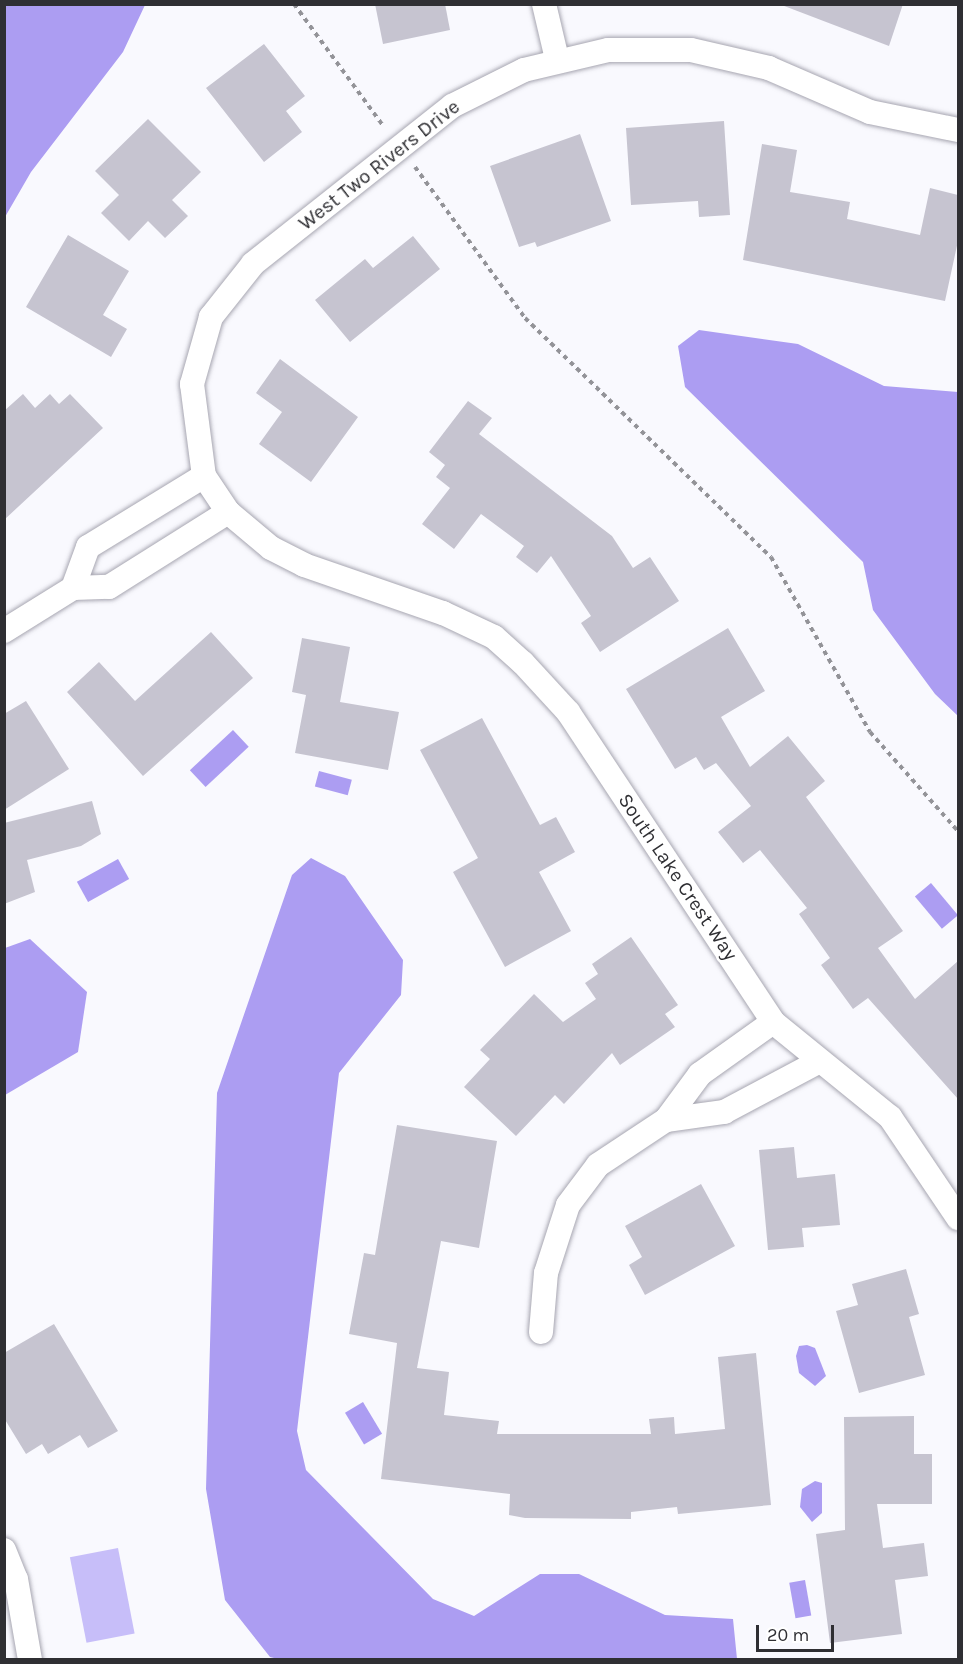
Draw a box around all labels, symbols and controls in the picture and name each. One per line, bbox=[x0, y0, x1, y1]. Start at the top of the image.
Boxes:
street label: West Two Rivers Drive bbox=[294, 95, 464, 235]
street label: South Lake Crest Way bbox=[613, 789, 743, 965]
scale bar bbox=[759, 1613, 837, 1651]
text: 20 m bbox=[767, 1624, 809, 1646]

